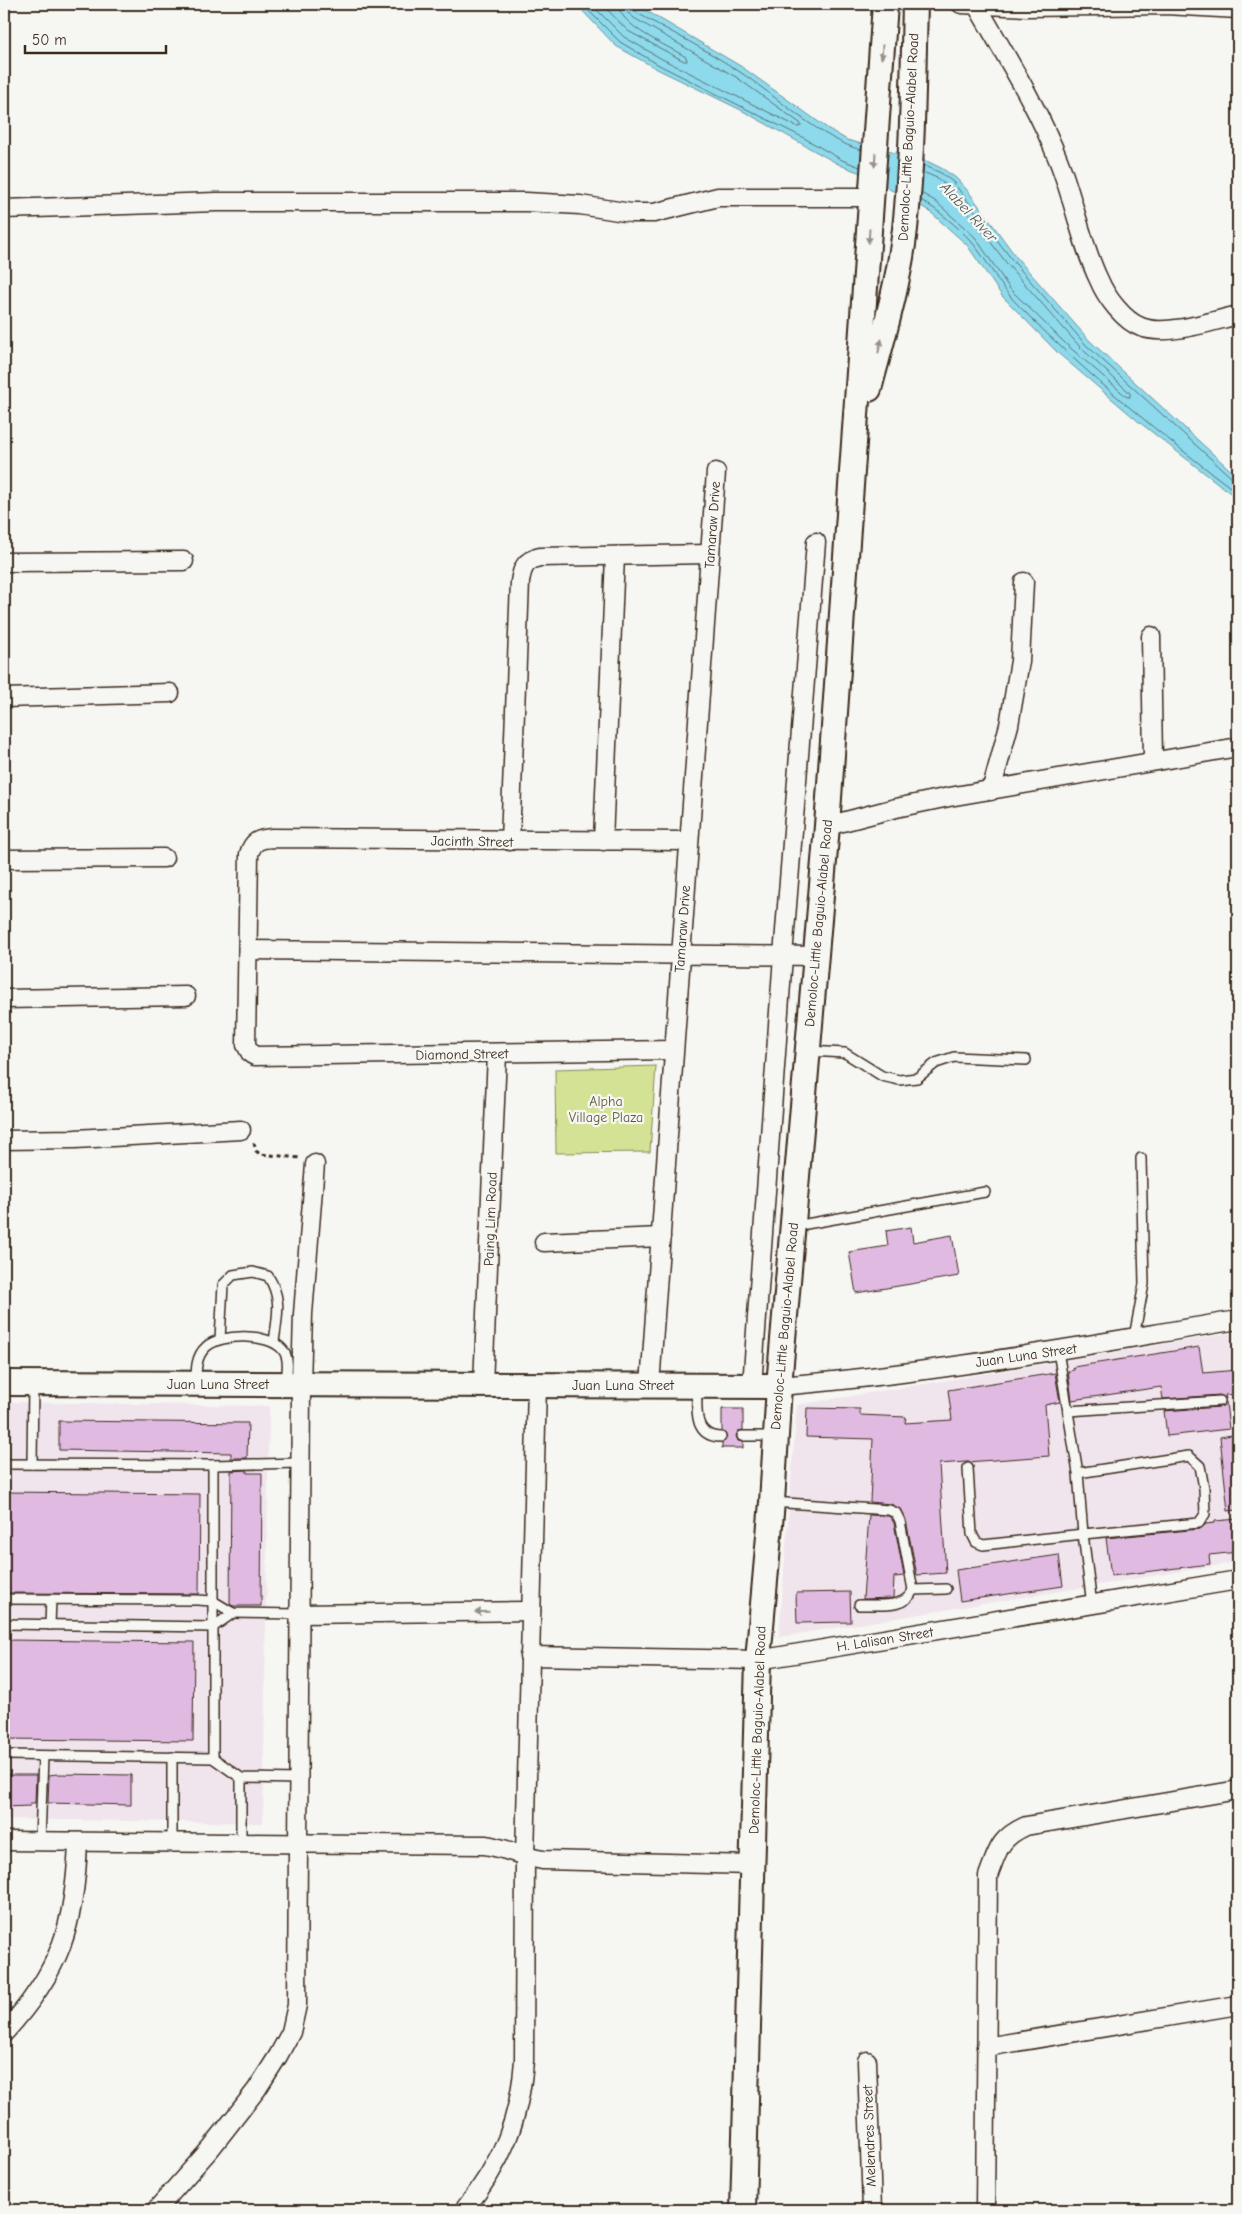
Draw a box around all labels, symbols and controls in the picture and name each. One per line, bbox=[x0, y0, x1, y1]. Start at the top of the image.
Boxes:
scale bar bbox=[25, 22, 166, 54]
text: 50 m bbox=[32, 31, 67, 49]
street label: Demoloc-Little Baguio-Alabel Road bbox=[895, 33, 922, 241]
one-way arrow bbox=[877, 45, 885, 61]
one-way arrow bbox=[871, 152, 879, 168]
water label: Alabel River bbox=[936, 177, 1002, 247]
one-way arrow bbox=[865, 229, 873, 245]
one-way arrow bbox=[877, 338, 885, 353]
street label: Tamaraw Drive bbox=[701, 481, 724, 569]
street label: Demoloc-Little Baguio-Alabel Road bbox=[801, 819, 836, 1027]
street label: Jacinth Street bbox=[431, 832, 514, 851]
street label: Tamaraw Drive bbox=[671, 885, 694, 973]
street label: Diamond Street bbox=[415, 1045, 510, 1064]
park label: Alpha Village Plaza bbox=[569, 1093, 643, 1126]
street label: Paing Lim Road bbox=[480, 1172, 501, 1266]
street label: Demoloc-Little Baguio-Alabel Road bbox=[767, 1222, 802, 1430]
street label: Juan Luna Street bbox=[974, 1340, 1079, 1371]
street label: Juan Luna Street bbox=[167, 1376, 270, 1393]
street label: Juan Luna Street bbox=[572, 1377, 675, 1394]
one-way arrow bbox=[474, 1608, 490, 1616]
street label: H. Lalisan Street bbox=[836, 1623, 936, 1656]
street label: Demoloc-Little Baguio-Alabel Road bbox=[745, 1626, 770, 1834]
street label: Melendres Street bbox=[859, 2084, 880, 2187]

